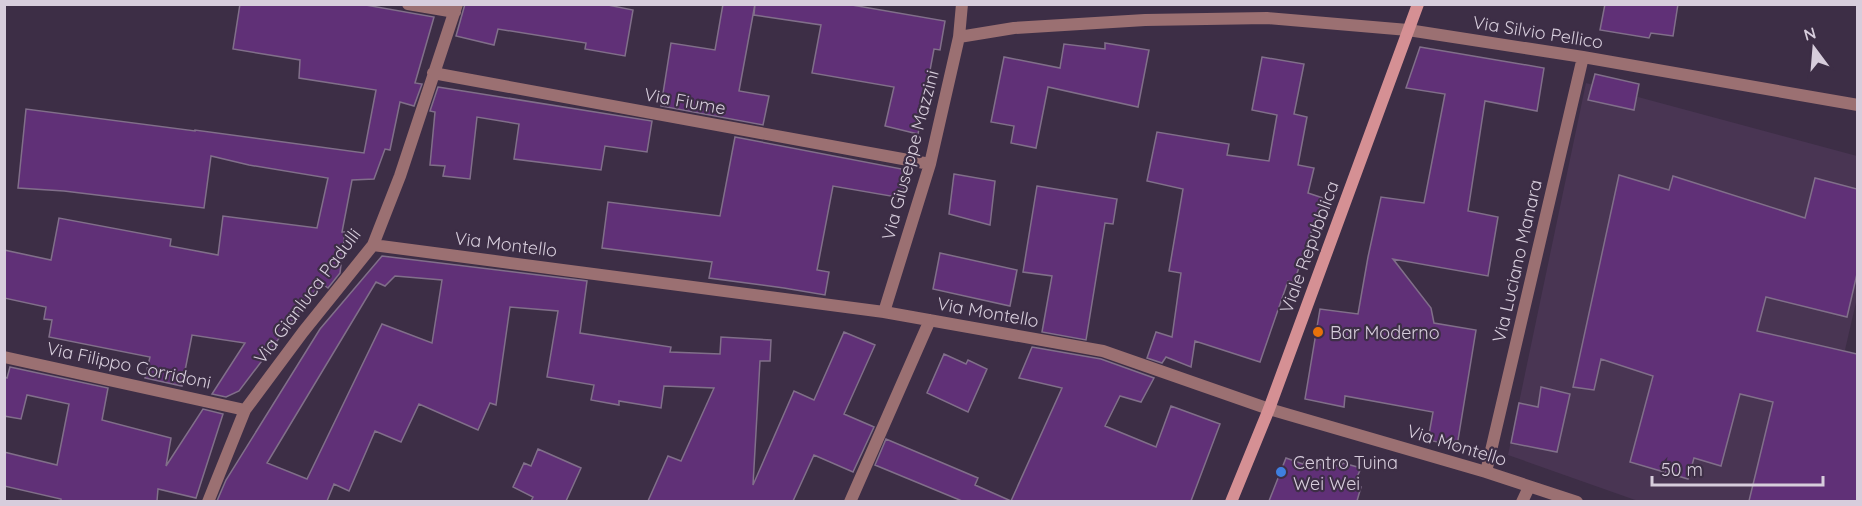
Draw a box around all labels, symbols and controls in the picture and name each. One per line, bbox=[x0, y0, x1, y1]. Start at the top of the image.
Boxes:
street label: Via Silvio Pellico bbox=[1471, 10, 1605, 54]
north arrow bbox=[1784, 18, 1844, 78]
text: N bbox=[1801, 22, 1818, 45]
street label: Via Giuseppe Mazzini bbox=[876, 68, 944, 242]
street label: Via Fiume bbox=[642, 83, 728, 119]
street label: Via Luciano Manara bbox=[1487, 177, 1547, 345]
street label: Viale Repubblica bbox=[1274, 178, 1344, 316]
street label: Via Gianluca Padulli bbox=[249, 224, 365, 368]
street label: Via Montello bbox=[453, 226, 559, 262]
street label: Via Montello bbox=[935, 292, 1041, 332]
place label: Bar Moderno bbox=[1330, 321, 1440, 344]
marker: Bar Moderno bbox=[1311, 325, 1325, 339]
street label: Via Filippo Corridoni bbox=[45, 336, 213, 394]
street label: Via Montello bbox=[1404, 419, 1510, 471]
scale bar bbox=[1652, 449, 1823, 487]
place label: Centro Tuina Wei Wei bbox=[1293, 451, 1398, 495]
text: 50 m bbox=[1661, 458, 1703, 481]
marker: Centro Tuina Wei Wei bbox=[1274, 465, 1288, 479]

